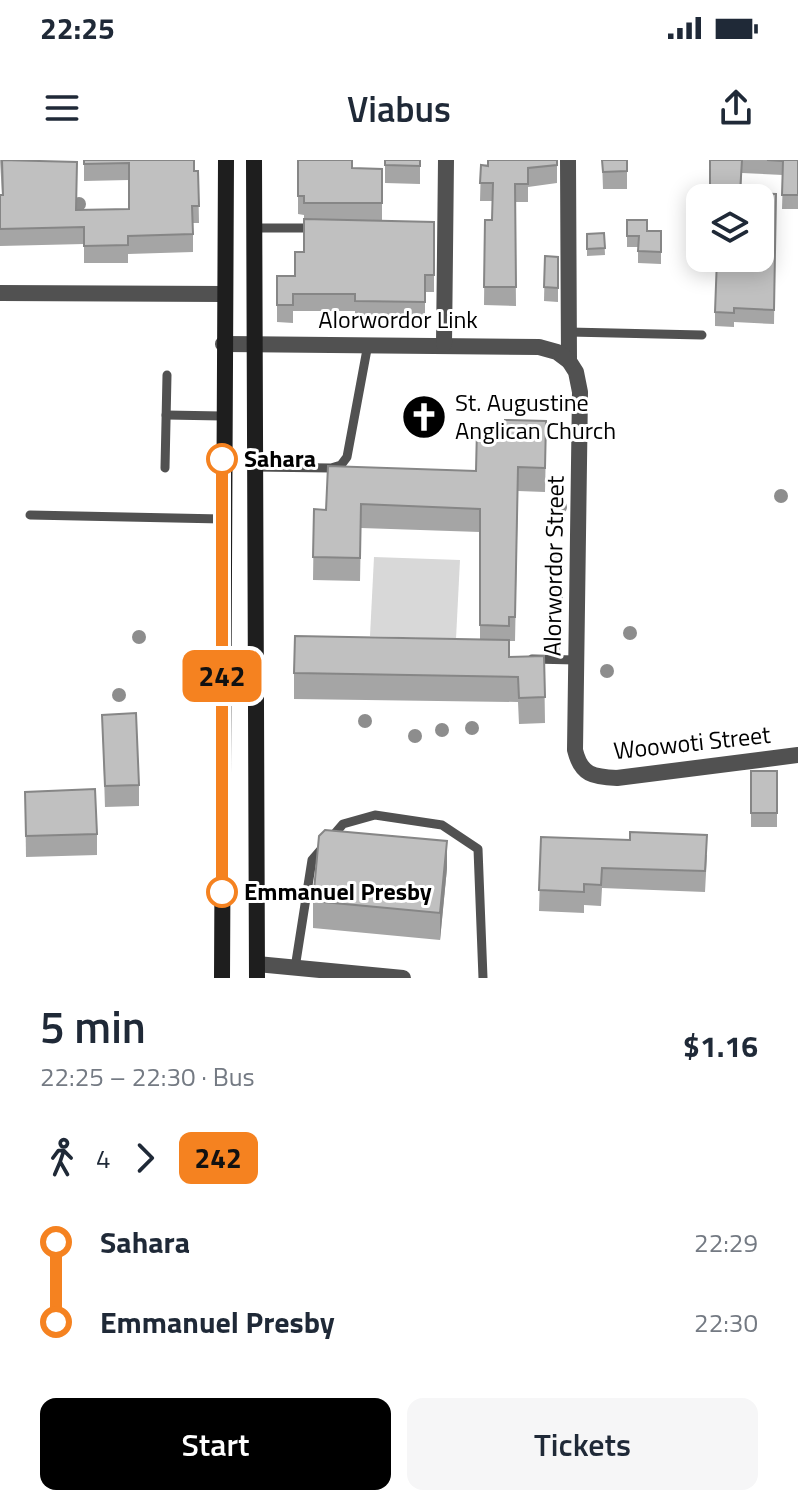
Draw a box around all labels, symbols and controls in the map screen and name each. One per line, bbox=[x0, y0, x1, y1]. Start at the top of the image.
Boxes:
text: 22:25 bbox=[40, 5, 115, 51]
text: Viabus bbox=[347, 81, 451, 136]
icon: menu bbox=[40, 86, 84, 130]
icon: share bbox=[714, 86, 758, 130]
map controls bbox=[686, 184, 774, 272]
button: layers bbox=[686, 184, 774, 272]
street label: Alorwordor Link bbox=[318, 301, 478, 337]
place label: St. Augustine Anglican Church bbox=[455, 384, 616, 448]
church icon: St. Augustine Anglican Church bbox=[400, 393, 448, 441]
place label: Sahara bbox=[244, 440, 316, 476]
marker: Sahara bbox=[207, 444, 237, 474]
street label: Alorwordor Street bbox=[533, 475, 573, 657]
line badge: 242 bbox=[176, 650, 268, 702]
text: 242 bbox=[198, 654, 246, 697]
street label: Woowoti Street bbox=[612, 716, 773, 768]
place label: Emmanuel Presby bbox=[244, 873, 432, 909]
marker: Emmanuel Presby bbox=[207, 877, 237, 907]
text: 5 min bbox=[40, 993, 146, 1060]
text: $1.16 bbox=[683, 1023, 758, 1069]
text: 22:25 – 22:30 · Bus bbox=[40, 1057, 255, 1096]
icon: walk bbox=[40, 1136, 84, 1180]
icon: forward bbox=[123, 1136, 167, 1180]
text: 242 bbox=[195, 1136, 242, 1179]
text: 4 bbox=[96, 1139, 111, 1178]
text: Sahara bbox=[100, 1219, 190, 1265]
text: 22:29 bbox=[694, 1223, 758, 1262]
text: Emmanuel Presby bbox=[100, 1299, 335, 1345]
text: 22:30 bbox=[694, 1303, 758, 1342]
button: Start bbox=[40, 1398, 391, 1490]
button: Tickets bbox=[407, 1398, 758, 1490]

